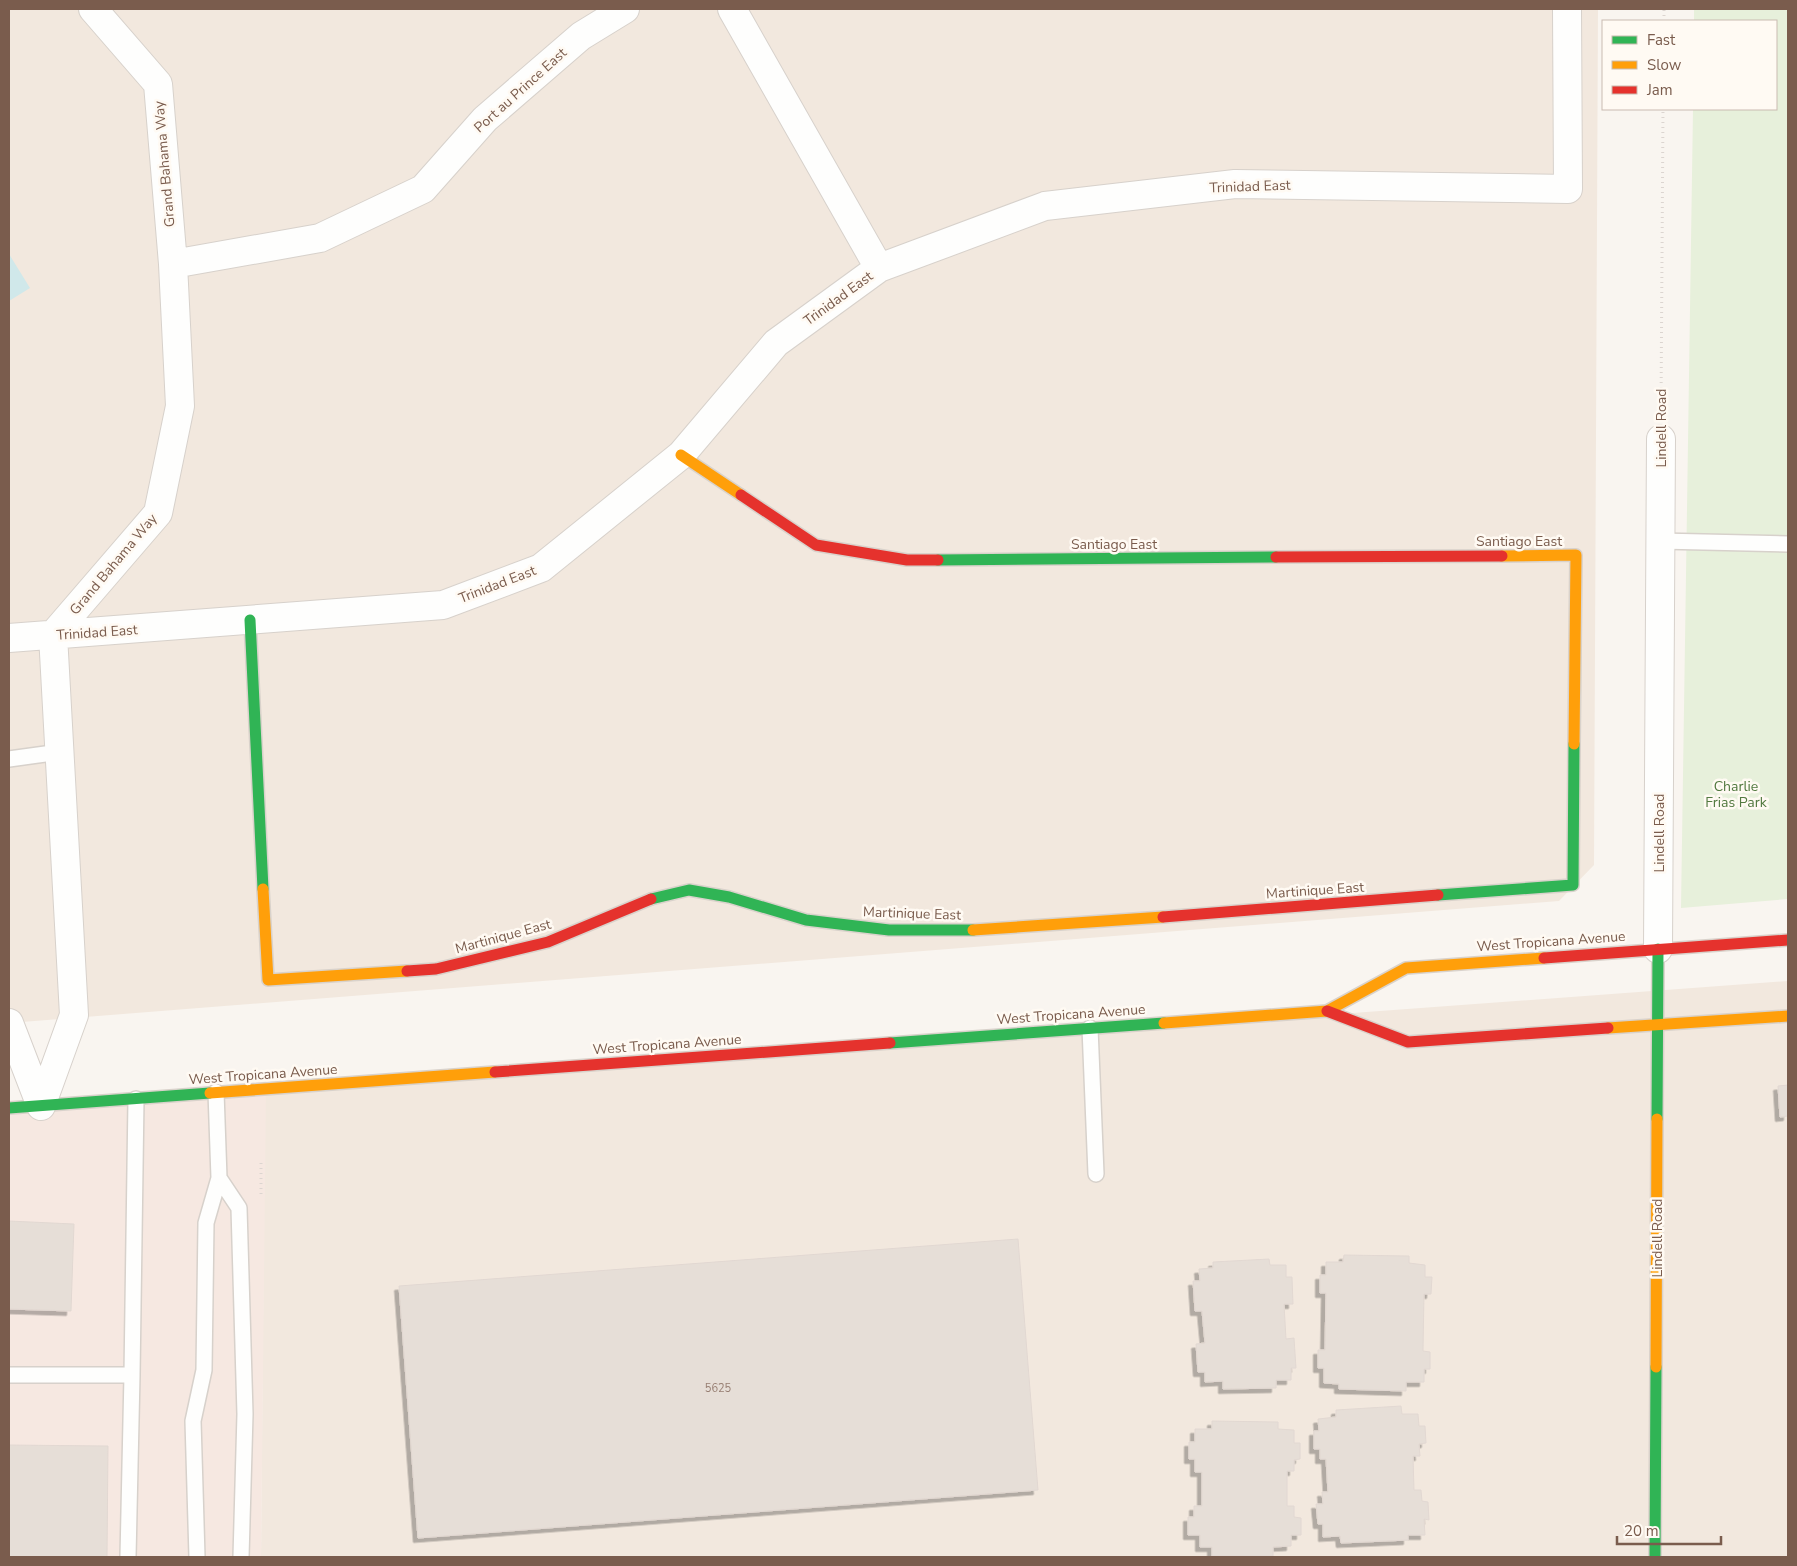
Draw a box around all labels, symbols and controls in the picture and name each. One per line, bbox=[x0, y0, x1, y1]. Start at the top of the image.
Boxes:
legend bbox=[1602, 20, 1777, 110]
text: Fast bbox=[1647, 30, 1676, 50]
street label: Port au Prince East bbox=[470, 44, 571, 137]
text: Slow bbox=[1647, 55, 1682, 75]
text: Jam bbox=[1646, 80, 1673, 100]
street label: Grand Bahama Way bbox=[149, 99, 179, 228]
street label: Trinidad East bbox=[1209, 176, 1291, 197]
street label: Trinidad East bbox=[800, 267, 877, 330]
street label: Lindell Road bbox=[1652, 389, 1671, 467]
street label: Grand Bahama Way bbox=[65, 509, 162, 619]
street label: Santiago East bbox=[1476, 532, 1562, 551]
street label: Santiago East bbox=[1071, 535, 1157, 554]
street label: Trinidad East bbox=[456, 561, 539, 608]
street label: Trinidad East bbox=[56, 620, 138, 645]
park label: Charlie Frias Park bbox=[1705, 777, 1768, 812]
street label: Lindell Road bbox=[1650, 794, 1669, 872]
street label: Martinique East bbox=[1265, 878, 1365, 903]
street label: Martinique East bbox=[863, 902, 961, 925]
street label: Martinique East bbox=[453, 915, 553, 958]
street label: West Tropicana Avenue bbox=[1476, 927, 1626, 956]
street label: West Tropicana Avenue bbox=[996, 1000, 1146, 1029]
street label: West Tropicana Avenue bbox=[592, 1030, 742, 1059]
street label: West Tropicana Avenue bbox=[188, 1060, 338, 1089]
street label: Lindell Road bbox=[1648, 1199, 1667, 1277]
house number: 5625 bbox=[705, 1381, 732, 1396]
scale bar bbox=[1617, 1514, 1721, 1546]
text: 20 m bbox=[1624, 1521, 1659, 1541]

